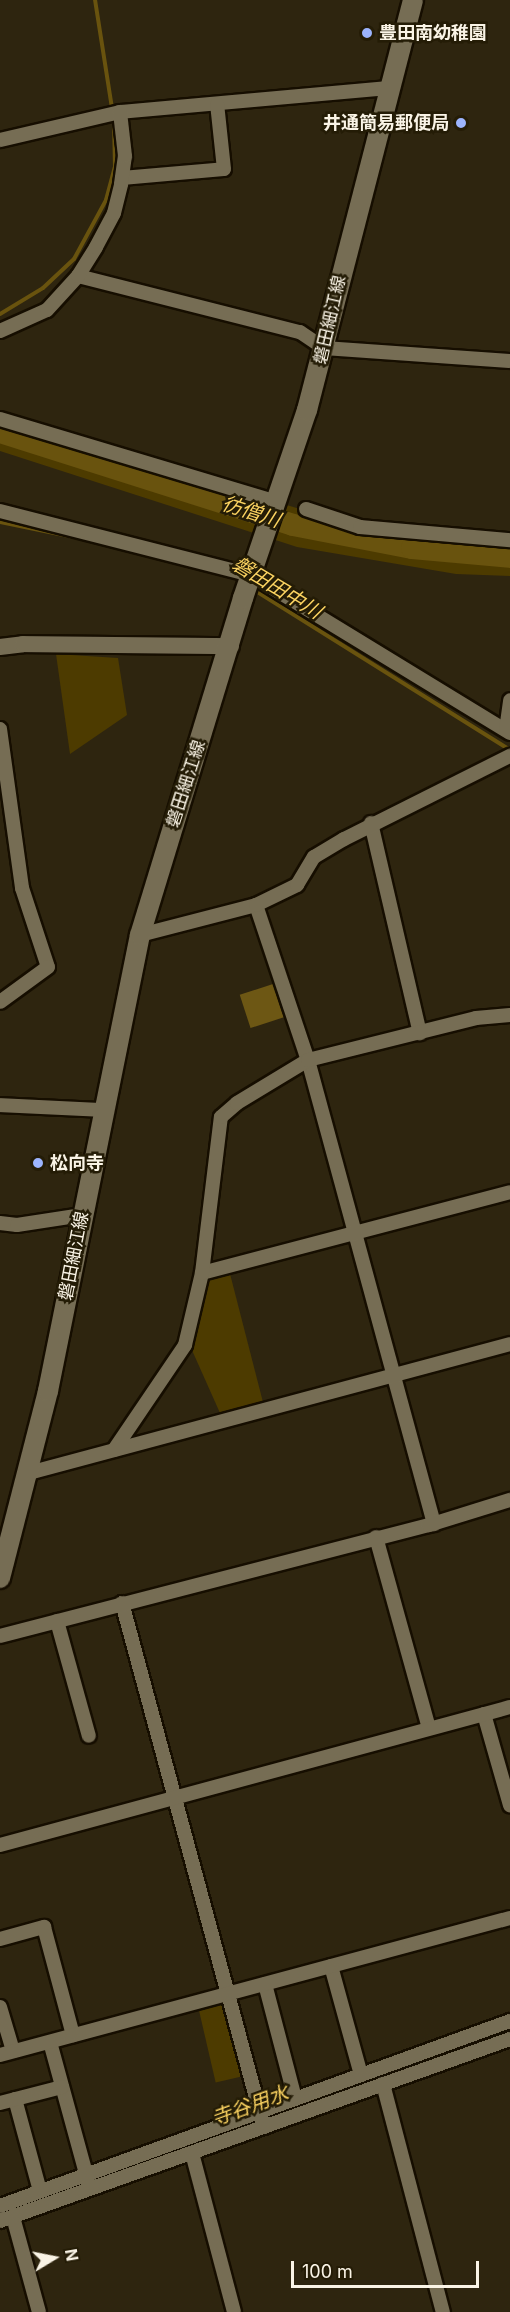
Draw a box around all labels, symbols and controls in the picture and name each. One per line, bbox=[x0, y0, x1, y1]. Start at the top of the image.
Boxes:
place label: 豊田南幼稚園 bbox=[379, 22, 487, 44]
marker: 豊田南幼稚園 bbox=[360, 26, 374, 40]
place label: 井通簡易郵便局 bbox=[323, 112, 449, 134]
marker: 井通簡易郵便局 bbox=[454, 116, 468, 130]
street label: 磐田細江線 bbox=[309, 274, 351, 366]
water label: 彷僧川 bbox=[219, 491, 283, 533]
water label: 磐田田中川 bbox=[228, 552, 326, 624]
street label: 磐田細江線 bbox=[162, 738, 210, 830]
place label: 松向寺 bbox=[50, 1152, 104, 1174]
marker: 松向寺 bbox=[31, 1156, 45, 1170]
street label: 磐田細江線 bbox=[55, 1210, 93, 1302]
water label: 寺谷用水 bbox=[208, 2081, 292, 2131]
north arrow bbox=[24, 2228, 84, 2288]
text: N bbox=[61, 2247, 83, 2263]
scale bar bbox=[294, 2249, 482, 2287]
text: 100 m bbox=[302, 2261, 353, 2282]

